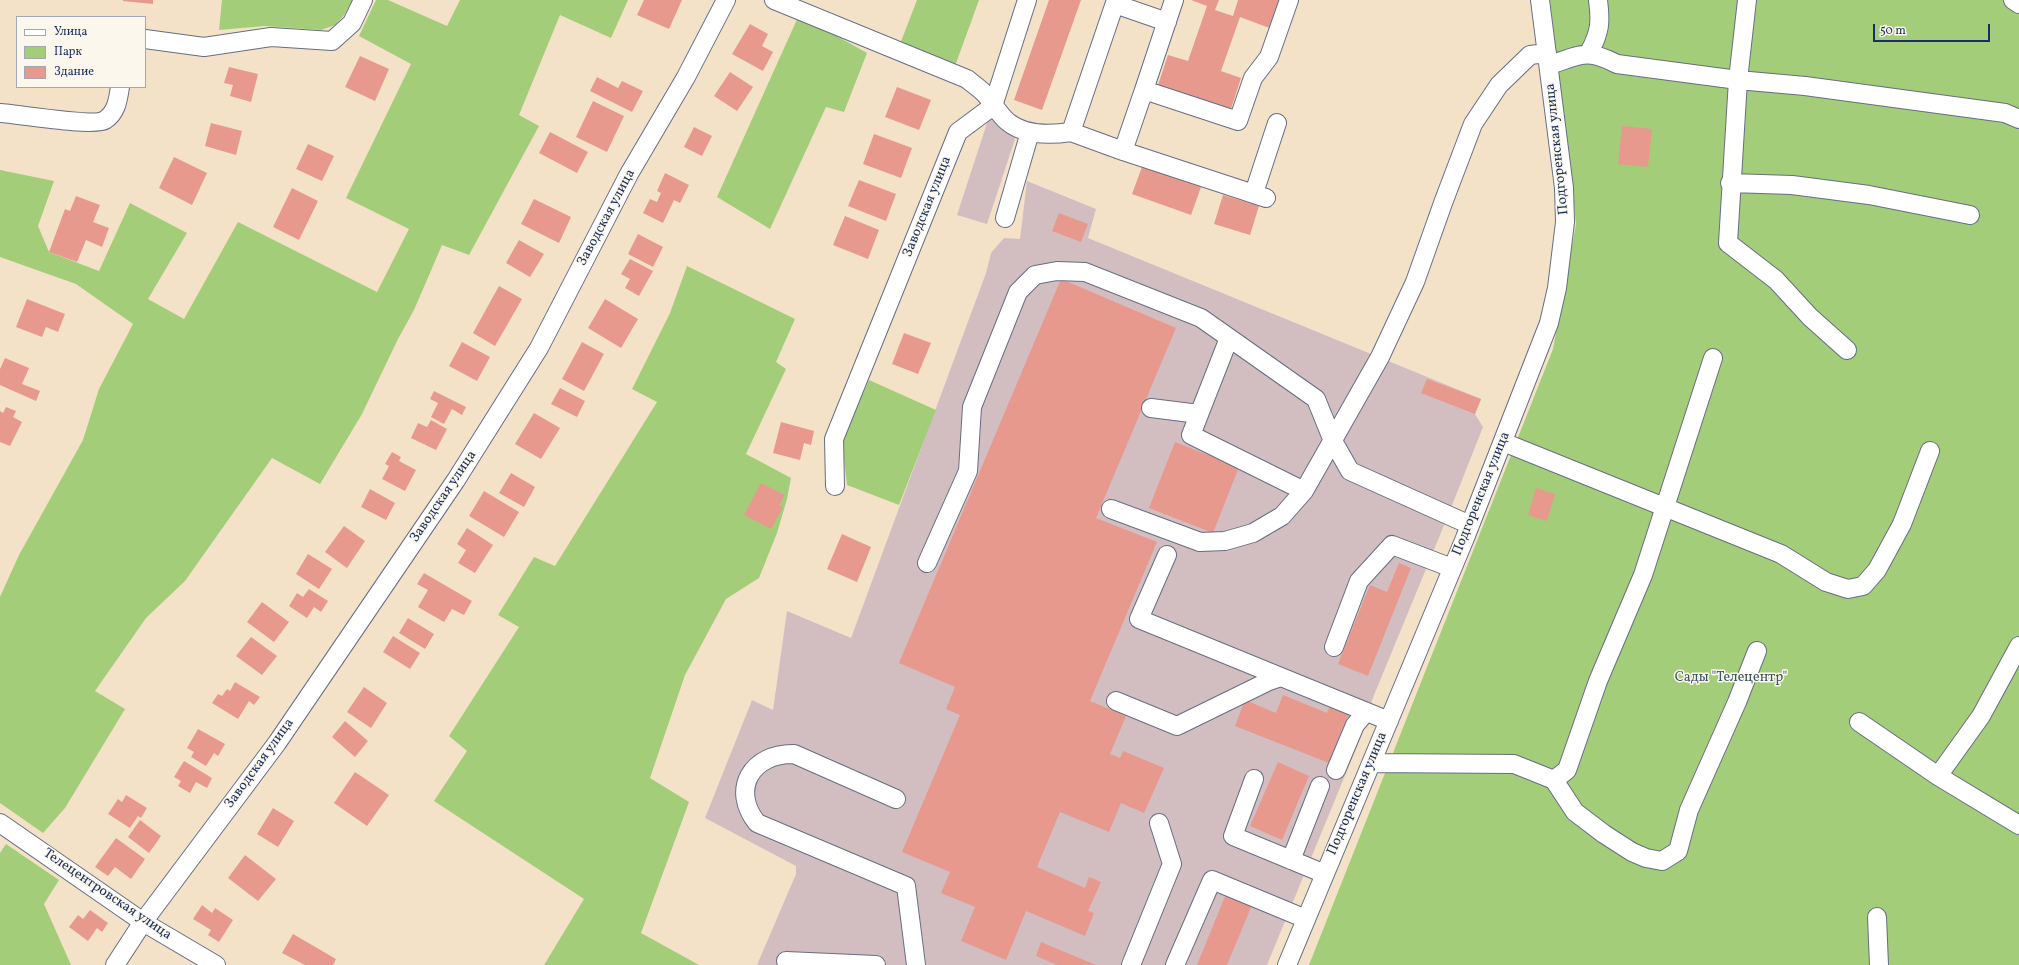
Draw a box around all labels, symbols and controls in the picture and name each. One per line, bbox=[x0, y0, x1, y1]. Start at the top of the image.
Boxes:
legend bbox=[16, 16, 146, 88]
scale bar bbox=[1875, 16, 1992, 42]
text: 50 m bbox=[1880, 23, 1906, 39]
text: Улица bbox=[54, 24, 87, 40]
text: Парк bbox=[54, 44, 82, 60]
text: Здание bbox=[54, 64, 94, 80]
street label: Подгоренская улица bbox=[1543, 82, 1573, 216]
street label: Заводская улица bbox=[900, 154, 956, 260]
street label: Заводская улица bbox=[574, 167, 640, 269]
street label: Подгоренская улица bbox=[1449, 430, 1515, 558]
street label: Заводская улица bbox=[407, 448, 481, 546]
park label: Сады "Телецентр" bbox=[1675, 670, 1787, 686]
street label: Заводская улица bbox=[222, 716, 298, 812]
street label: Подгоренская улица bbox=[1324, 730, 1392, 858]
street label: Телецентровская улица bbox=[40, 846, 174, 944]

